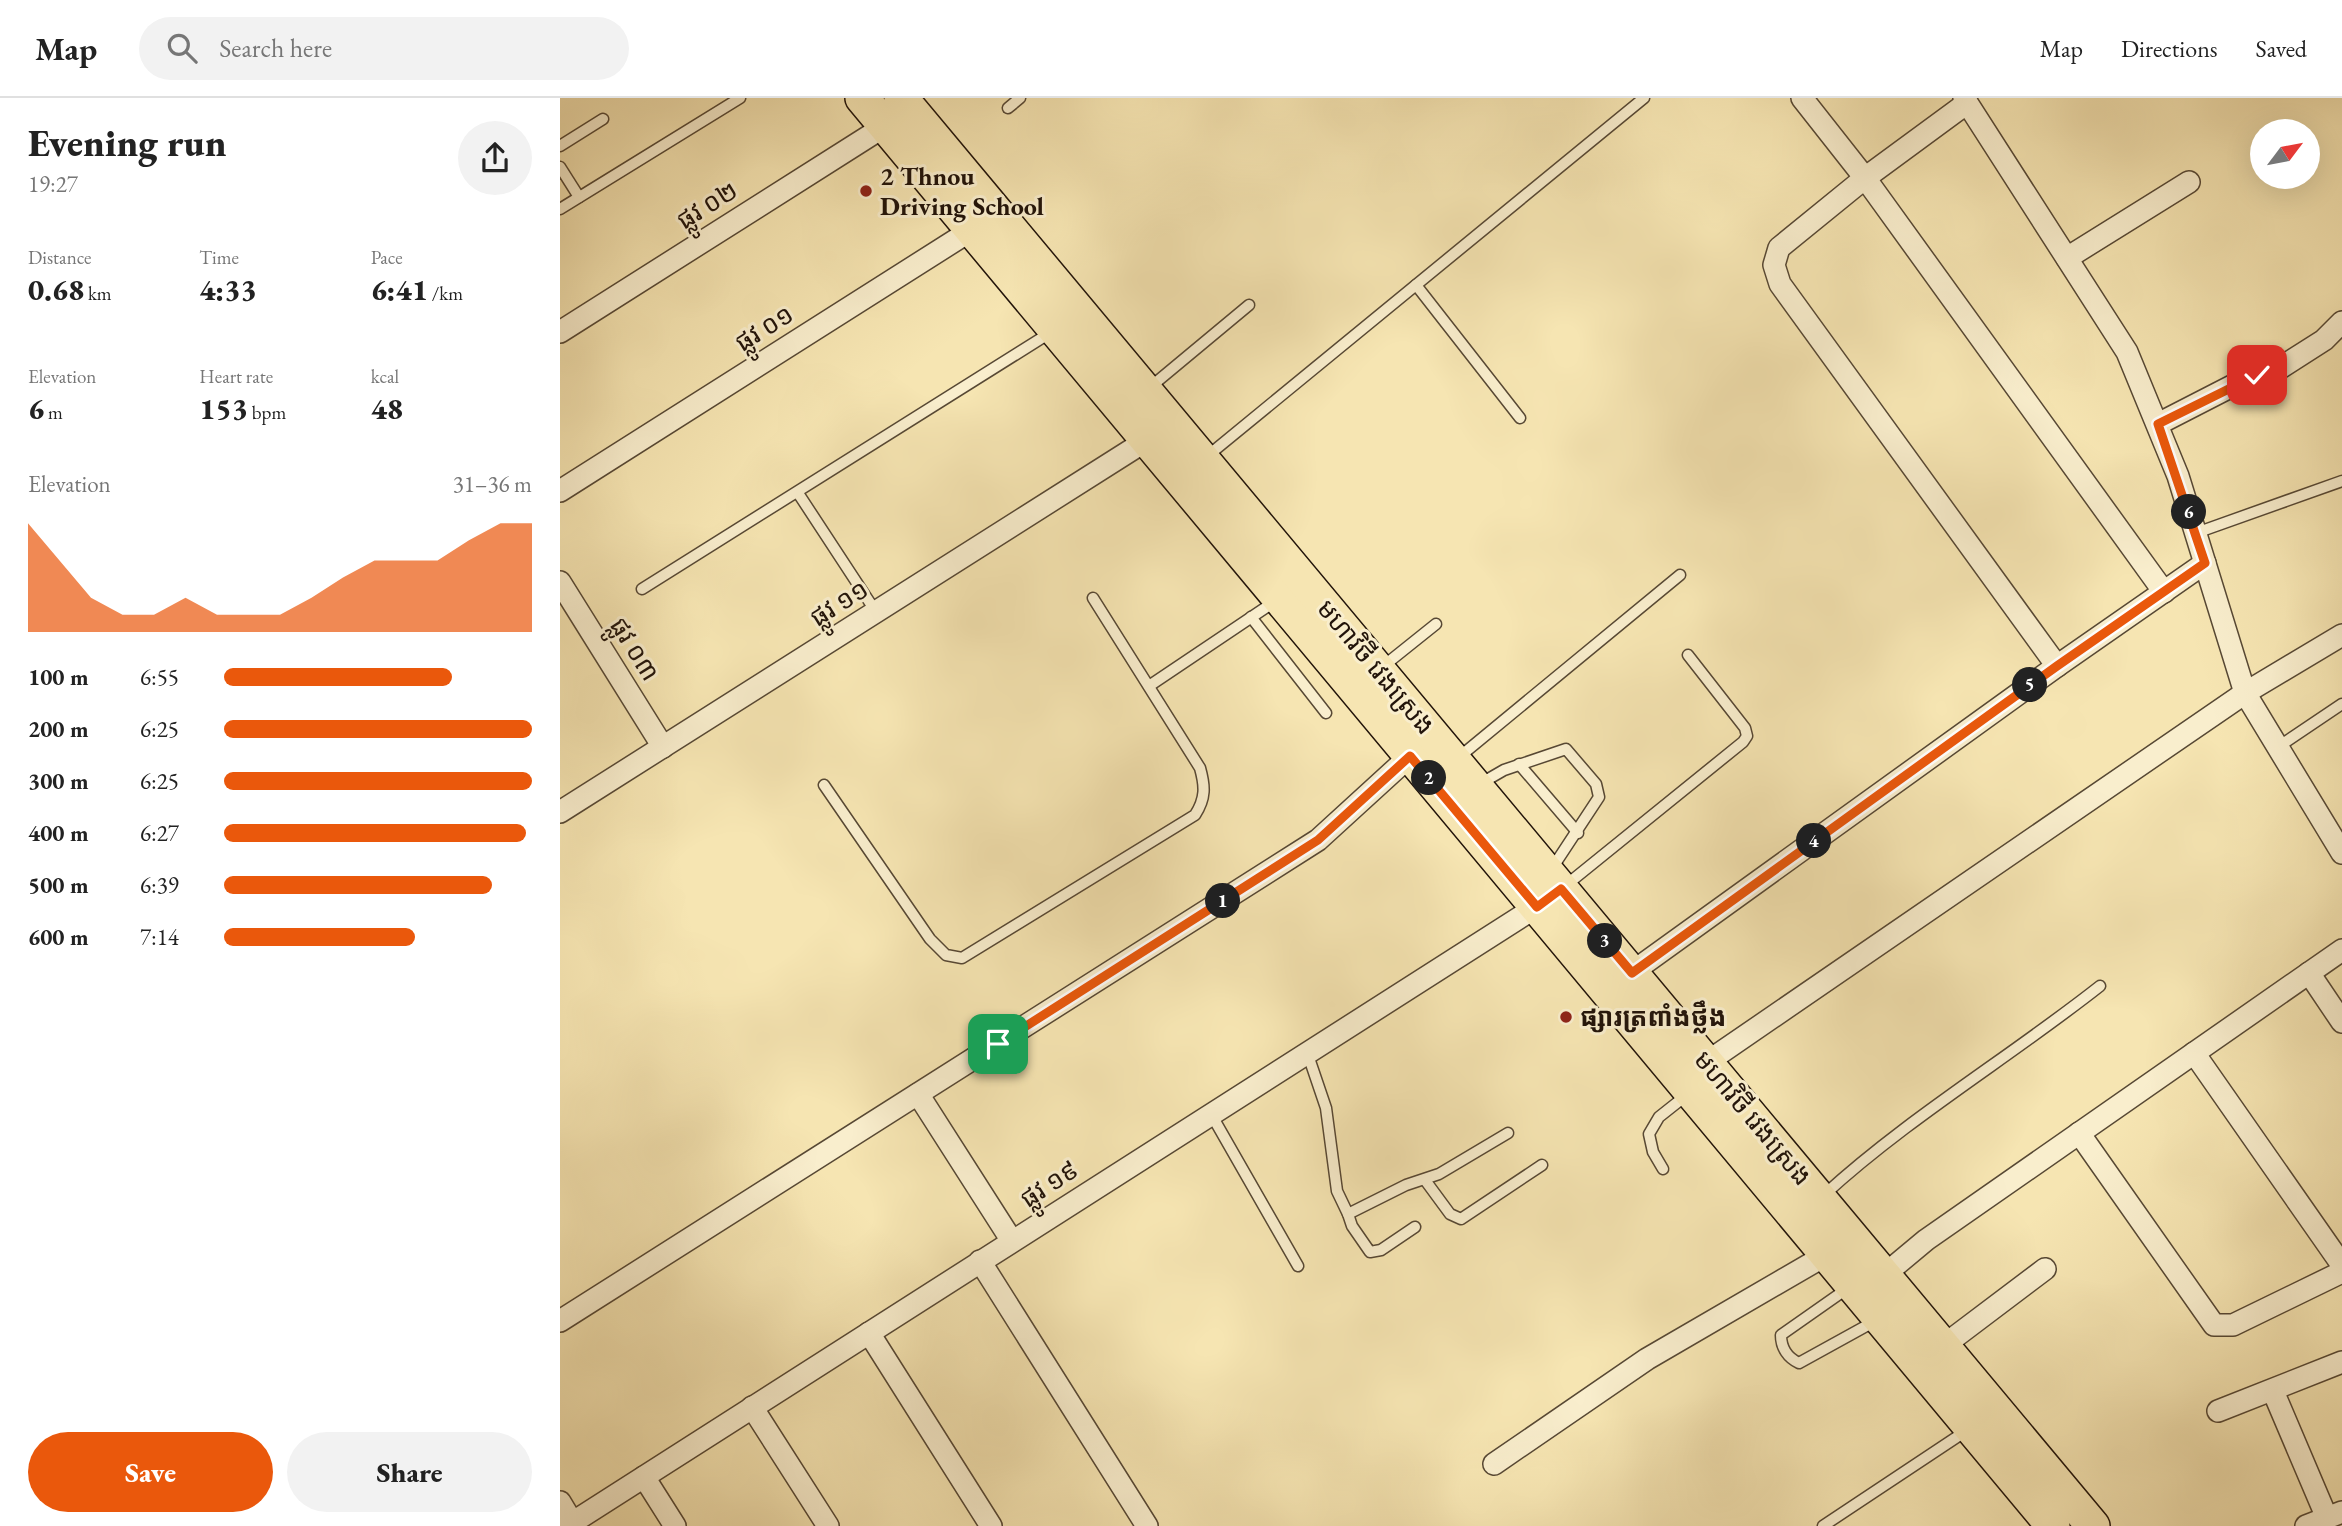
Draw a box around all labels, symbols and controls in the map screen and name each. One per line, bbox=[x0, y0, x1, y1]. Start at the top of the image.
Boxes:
search box bbox=[139, 17, 629, 80]
text: Map bbox=[35, 27, 97, 70]
icon: search bbox=[163, 29, 201, 67]
text: Search here bbox=[219, 31, 332, 65]
text: Map bbox=[2040, 33, 2083, 64]
text: Directions bbox=[2121, 33, 2218, 64]
text: Saved bbox=[2256, 33, 2307, 64]
text: Evening run bbox=[28, 118, 226, 167]
north arrow bbox=[2250, 119, 2320, 189]
map controls bbox=[2250, 119, 2320, 189]
button: share bbox=[458, 121, 532, 195]
place label: 2 Thnou Driving School bbox=[880, 159, 1044, 223]
text: 19:27 bbox=[28, 169, 78, 199]
street label: ផ្លូវ ០២ bbox=[670, 173, 748, 243]
marker: 2 Thnou Driving School bbox=[858, 183, 874, 199]
text: Distance bbox=[28, 245, 91, 270]
text: Time bbox=[199, 245, 239, 270]
text: Pace bbox=[371, 245, 403, 270]
text: 0.68 bbox=[28, 270, 84, 309]
text: 4:33 bbox=[199, 270, 257, 309]
text: 6:41 bbox=[371, 270, 428, 309]
text: km bbox=[84, 281, 112, 306]
text: /km bbox=[428, 281, 463, 306]
street label: ផ្លូវ ០១ bbox=[728, 297, 803, 365]
pin bbox=[2227, 345, 2287, 405]
icon: check bbox=[2238, 356, 2276, 394]
text: Elevation bbox=[28, 364, 96, 389]
text: Heart rate bbox=[199, 364, 273, 389]
text: kcal bbox=[371, 364, 399, 389]
text: 6 bbox=[28, 389, 44, 428]
text: 153 bbox=[199, 389, 248, 428]
text: 48 bbox=[371, 389, 403, 428]
text: m bbox=[44, 400, 63, 425]
text: bpm bbox=[248, 400, 286, 425]
text: Elevation bbox=[28, 469, 111, 499]
text: 31–36 m bbox=[453, 469, 532, 499]
pin: 6 bbox=[2172, 494, 2206, 530]
text: 6 bbox=[2183, 499, 2194, 524]
street label: ផ្លូវ ១១ bbox=[803, 572, 878, 640]
street label: មហាវិថី វេងស្រេង bbox=[1310, 592, 1442, 742]
street label: ផ្លូវ ០៣ bbox=[597, 611, 668, 691]
text: 100 m bbox=[28, 662, 89, 692]
text: 6:55 bbox=[140, 662, 179, 692]
pin: 5 bbox=[2012, 668, 2048, 702]
text: 5 bbox=[2024, 672, 2035, 697]
text: 200 m bbox=[28, 714, 89, 744]
text: 6:25 bbox=[140, 714, 179, 744]
pin: 2 bbox=[1412, 760, 1446, 796]
text: 2 bbox=[1423, 765, 1434, 790]
text: 300 m bbox=[28, 766, 89, 796]
text: 6:25 bbox=[140, 766, 179, 796]
text: 400 m bbox=[28, 818, 89, 848]
text: 6:27 bbox=[140, 818, 179, 848]
pin: 4 bbox=[1796, 824, 1832, 858]
text: 4 bbox=[1808, 828, 1819, 853]
text: 500 m bbox=[28, 870, 89, 900]
text: 6:39 bbox=[140, 870, 179, 900]
pin: 1 bbox=[1206, 884, 1240, 918]
text: 1 bbox=[1217, 888, 1228, 913]
text: 600 m bbox=[28, 922, 89, 952]
text: 7:14 bbox=[140, 922, 179, 952]
pin: 3 bbox=[1588, 924, 1622, 958]
text: 3 bbox=[1599, 928, 1610, 953]
place label: ផ្សារត្រពាំងថ្លឹង bbox=[1580, 1000, 1726, 1034]
marker: ផ្សារត្រពាំងថ្លឹង bbox=[1558, 1009, 1574, 1025]
pin bbox=[968, 1014, 1028, 1074]
icon: arrive bbox=[979, 1025, 1017, 1063]
street label: មហាវិថី វេងស្រេង bbox=[1687, 1043, 1819, 1193]
street label: ផ្លូវ ១៩ bbox=[1013, 1153, 1088, 1221]
button: Save bbox=[28, 1432, 273, 1512]
button: Share bbox=[287, 1432, 532, 1512]

